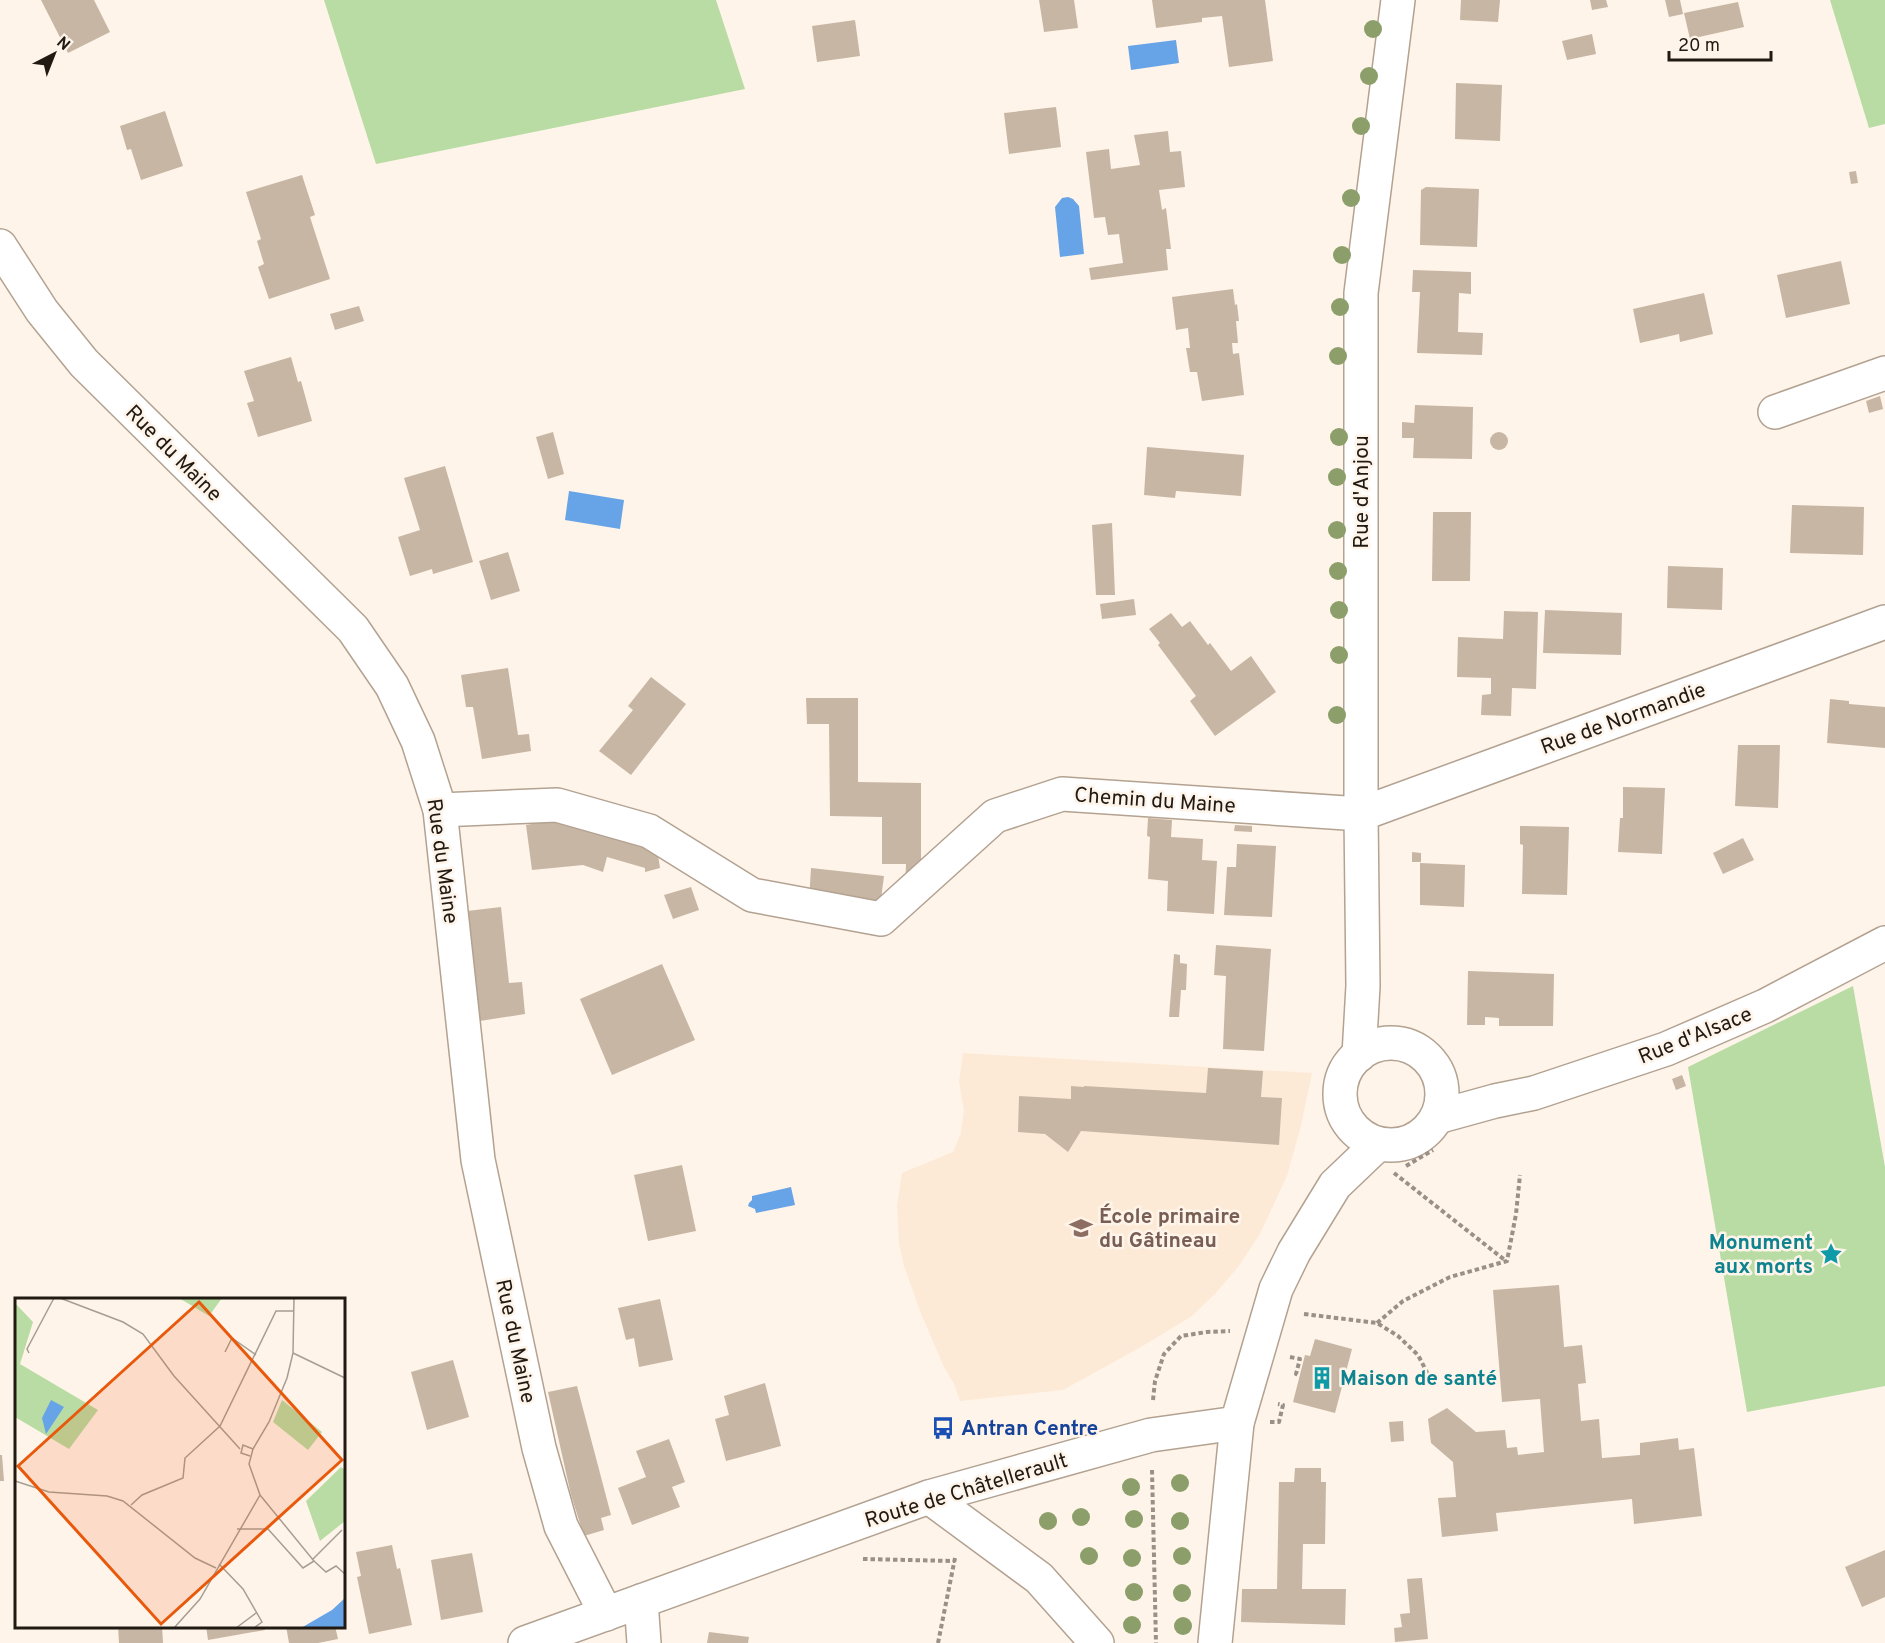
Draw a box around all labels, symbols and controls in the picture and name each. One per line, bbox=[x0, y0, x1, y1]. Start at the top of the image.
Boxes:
north arrow bbox=[24, 24, 84, 84]
scale bar bbox=[1669, 24, 1771, 62]
text: N bbox=[52, 33, 74, 56]
text: 20 m bbox=[1678, 35, 1720, 58]
street label: Rue du Maine bbox=[119, 400, 227, 508]
street label: Rue d'Anjou bbox=[1349, 435, 1376, 549]
street label: Rue de Normandie bbox=[1537, 677, 1710, 762]
street label: Chemin du Maine bbox=[1073, 782, 1237, 821]
street label: Rue du Maine bbox=[419, 797, 464, 926]
street label: Rue d'Alsace bbox=[1635, 1001, 1757, 1072]
place label: École primaire du Gâtineau bbox=[1099, 1203, 1240, 1255]
school or university icon: École primaire du Gâtineau bbox=[1068, 1215, 1094, 1241]
place label: Monument aux morts bbox=[1709, 1230, 1813, 1281]
place icon: Monument aux morts bbox=[1818, 1241, 1844, 1267]
street label: Rue du Maine bbox=[488, 1277, 541, 1406]
inset map bbox=[15, 1298, 345, 1628]
building icon: Maison de santé bbox=[1309, 1365, 1335, 1391]
place label: Maison de santé bbox=[1340, 1366, 1497, 1393]
bus stop icon: Antran Centre bbox=[930, 1415, 956, 1441]
place label: Antran Centre bbox=[961, 1416, 1098, 1443]
street label: Route de Châtellerault bbox=[862, 1448, 1071, 1535]

